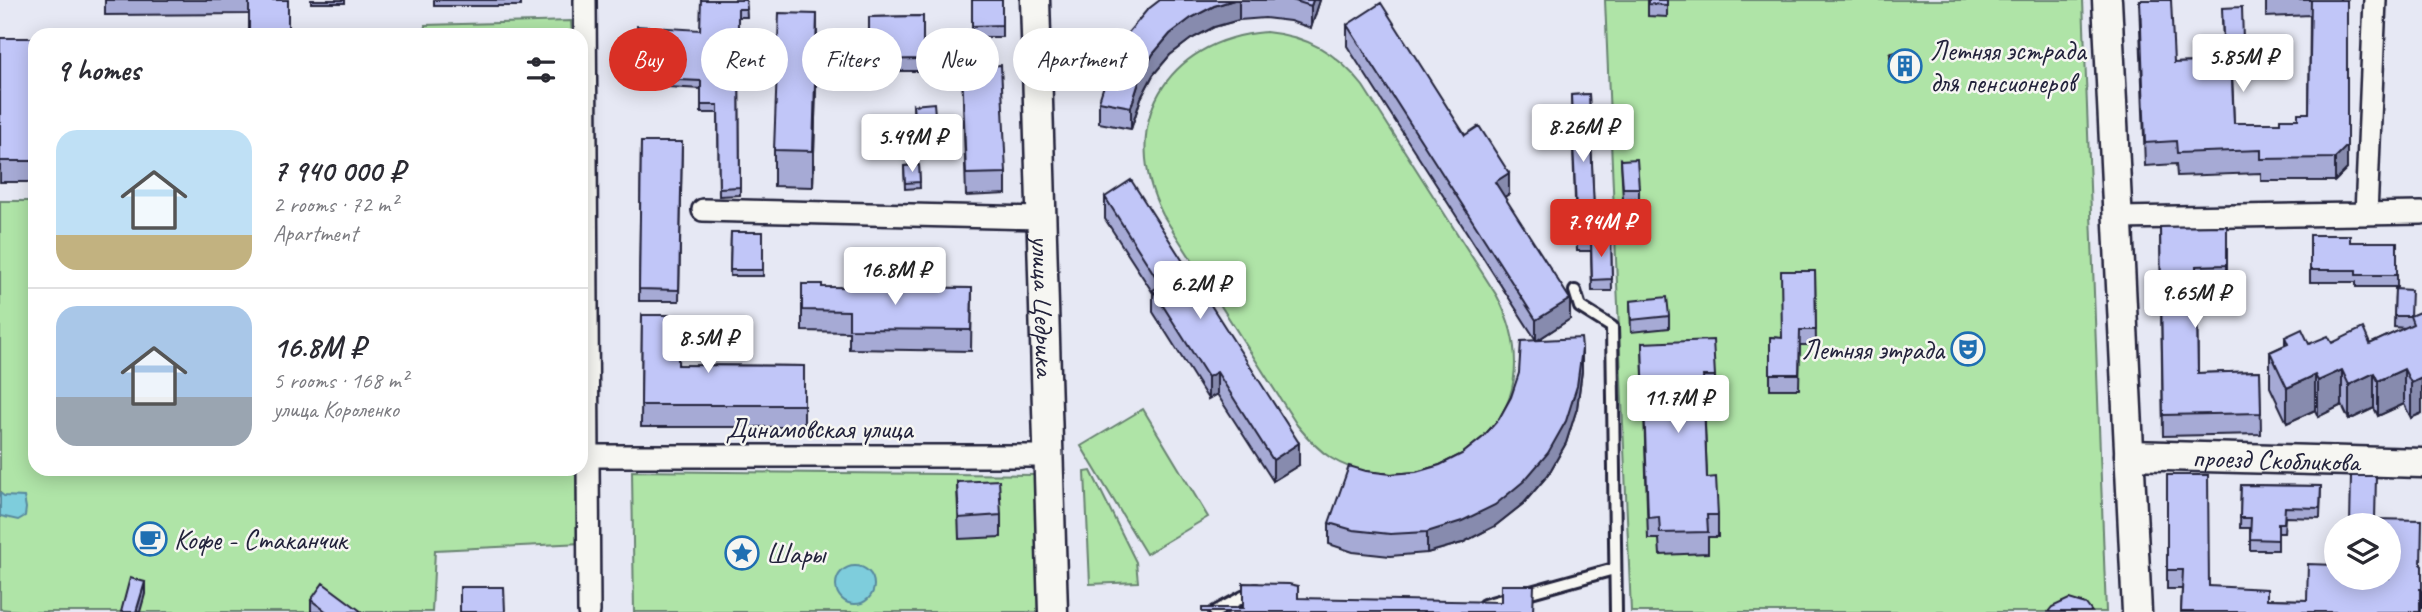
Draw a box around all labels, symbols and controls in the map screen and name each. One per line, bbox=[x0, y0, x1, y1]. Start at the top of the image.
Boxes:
chip: Buy bbox=[609, 28, 687, 91]
chip: Rent bbox=[701, 28, 788, 91]
chip: Filters bbox=[802, 28, 902, 91]
chip: New bbox=[916, 28, 999, 91]
chip: Apartment bbox=[1013, 28, 1149, 91]
place label: Летняя эстрада для пенсионеров bbox=[1930, 33, 2087, 100]
pin: 5.85M ₽ bbox=[2178, 34, 2308, 94]
text: 5.85M ₽ bbox=[2208, 42, 2278, 71]
building icon: Летняя эстрада для пенсионеров bbox=[1886, 47, 1924, 85]
text: 9 homes bbox=[56, 51, 140, 89]
icon: filters bbox=[522, 51, 560, 89]
pin: 8.26M ₽ bbox=[1518, 104, 1648, 164]
text: 8.26M ₽ bbox=[1548, 112, 1618, 141]
pin: 5.49M ₽ bbox=[847, 114, 977, 174]
text: 5.49M ₽ bbox=[877, 122, 947, 151]
text: 7 940 000 ₽ bbox=[273, 152, 404, 190]
icon: home bbox=[112, 158, 196, 242]
text: 2 rooms · 72 m² bbox=[273, 190, 397, 219]
pin: 7.94M ₽ bbox=[1536, 200, 1666, 259]
text: 7.94M ₽ bbox=[1566, 207, 1636, 236]
text: Apartment bbox=[273, 219, 358, 248]
street label: улица Цедрика bbox=[1024, 233, 1064, 380]
pin: 16.8M ₽ bbox=[830, 247, 960, 307]
text: 16.8M ₽ bbox=[860, 255, 930, 284]
pin: 6.2M ₽ bbox=[1143, 262, 1257, 321]
text: 6.2M ₽ bbox=[1170, 269, 1230, 298]
pin: 9.65M ₽ bbox=[2130, 270, 2260, 330]
text: 9.65M ₽ bbox=[2160, 278, 2230, 307]
pin: 8.5M ₽ bbox=[651, 316, 765, 375]
text: 8.5M ₽ bbox=[678, 323, 738, 352]
text: 16.8M ₽ bbox=[273, 328, 365, 366]
theatre icon: Летняя этрада bbox=[1949, 330, 1987, 368]
place label: Летняя этрада bbox=[1802, 332, 1946, 367]
icon: home bbox=[112, 334, 196, 418]
text: 5 rooms · 168 m² bbox=[273, 366, 408, 395]
pin: 11.7M ₽ bbox=[1613, 376, 1743, 435]
text: 11.7M ₽ bbox=[1643, 383, 1713, 412]
text: улица Короленко bbox=[273, 395, 399, 424]
street label: Динамовская улица bbox=[725, 411, 914, 446]
street label: проезд Скобликова bbox=[2192, 439, 2363, 479]
map controls bbox=[2324, 513, 2401, 590]
button: layers bbox=[2324, 513, 2401, 590]
cafe icon: Кофе - Стаканчик bbox=[131, 520, 169, 558]
place label: Кофе - Стаканчик bbox=[174, 522, 349, 557]
place icon: Шары bbox=[723, 534, 761, 572]
place label: Шары bbox=[766, 536, 827, 571]

